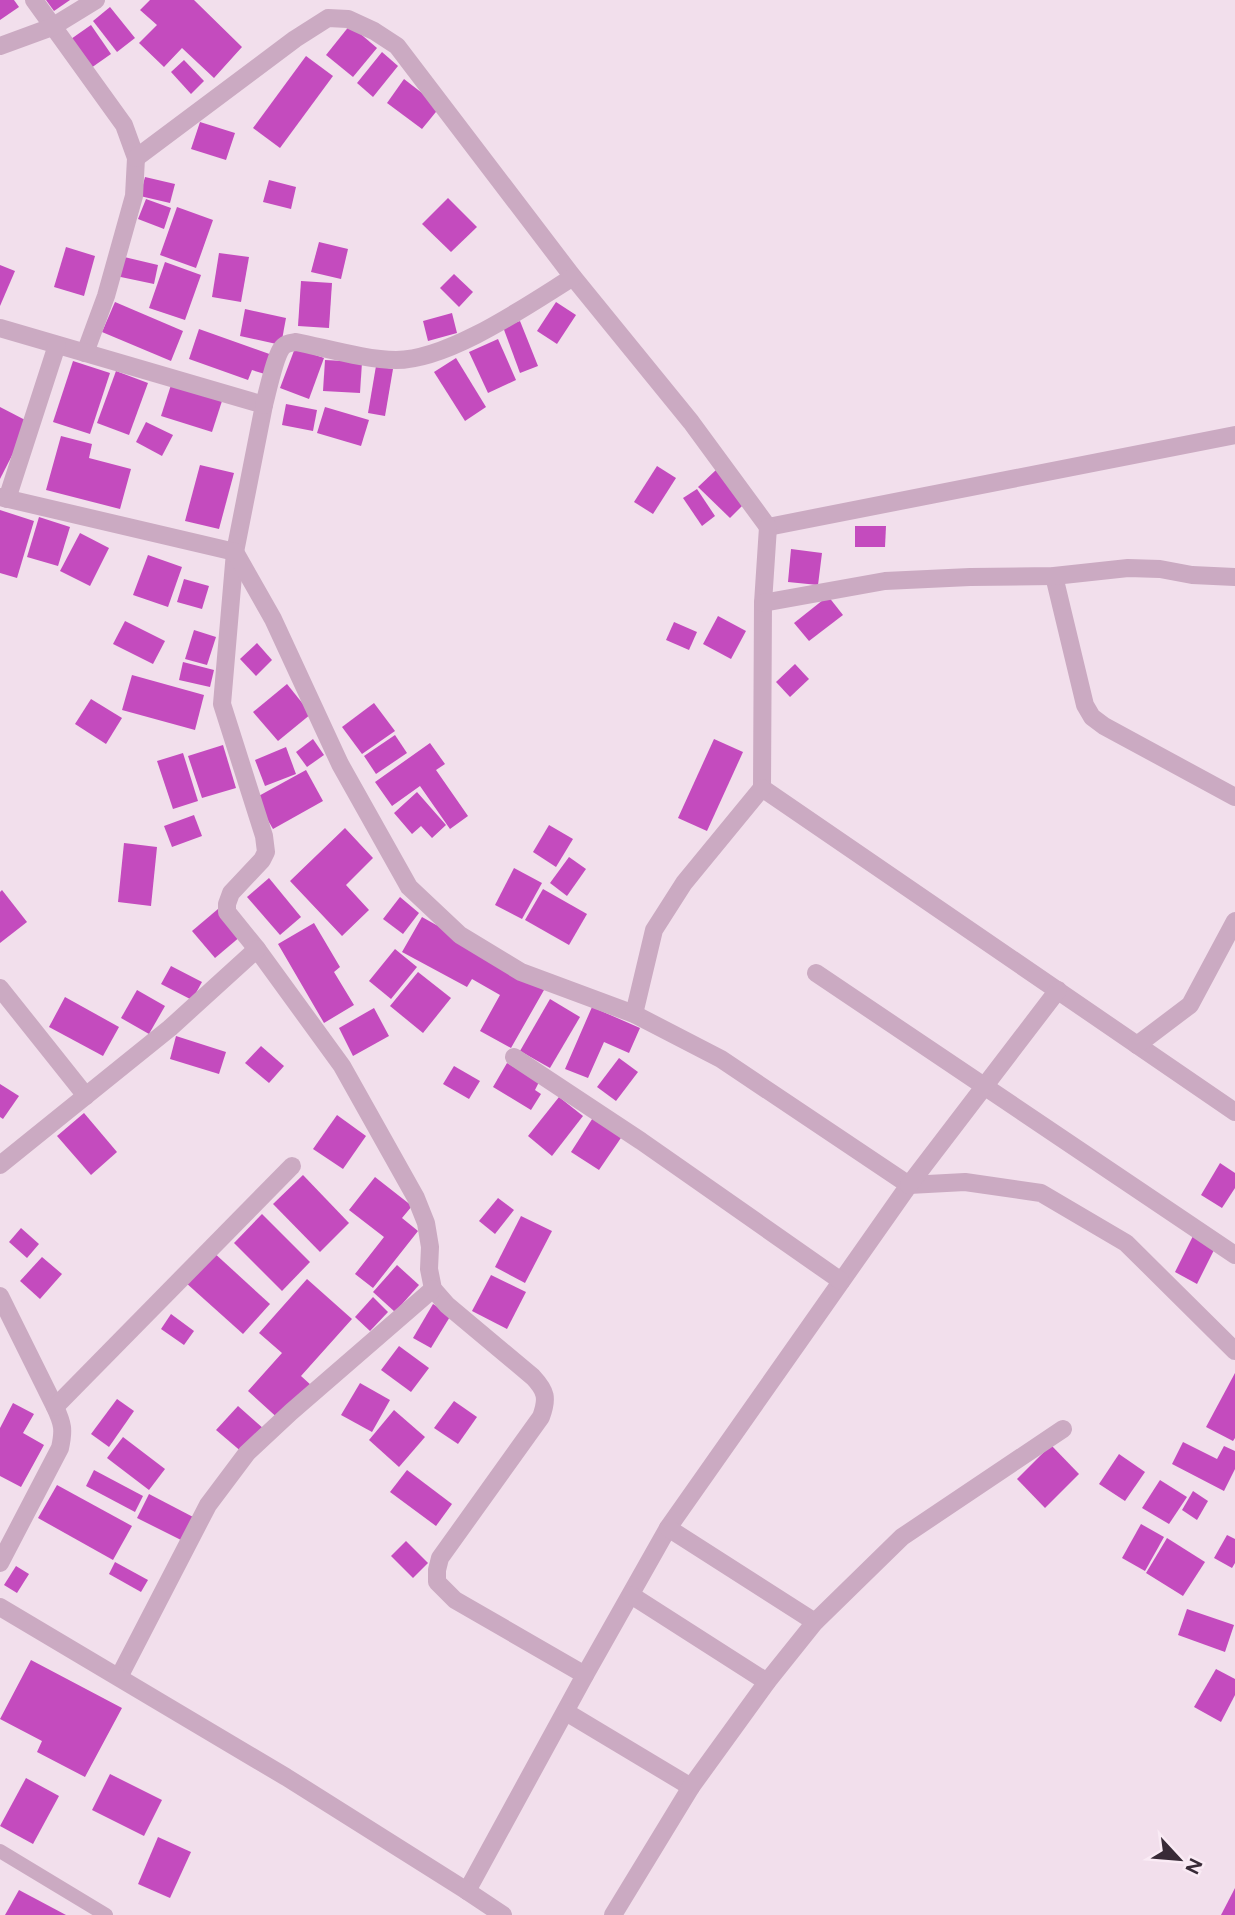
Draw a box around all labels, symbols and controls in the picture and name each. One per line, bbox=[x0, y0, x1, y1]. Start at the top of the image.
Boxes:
north arrow bbox=[1144, 1824, 1214, 1894]
text: N bbox=[1180, 1855, 1207, 1878]

